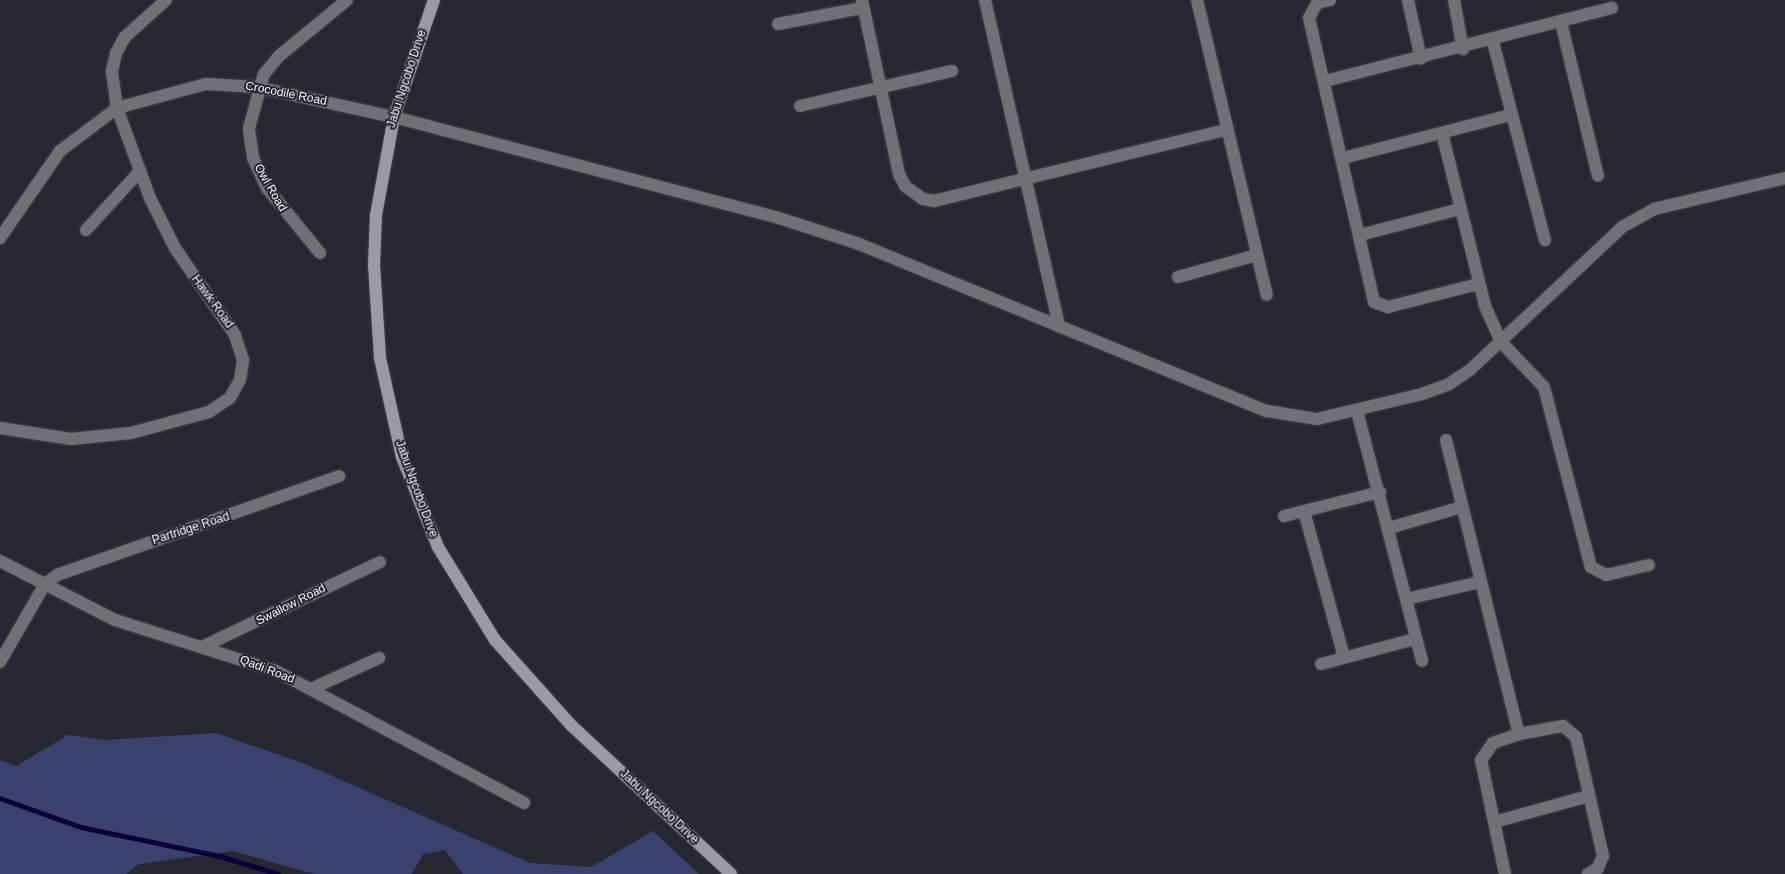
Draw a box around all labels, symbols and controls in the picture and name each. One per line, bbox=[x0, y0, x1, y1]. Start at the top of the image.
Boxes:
street label: Jabu Ngcobo Drive bbox=[384, 28, 430, 130]
street label: Crocodile Road bbox=[244, 79, 328, 109]
street label: Owl Road bbox=[251, 162, 289, 214]
street label: Hawk Road bbox=[188, 273, 236, 331]
street label: Jabu Ngcobo Drive bbox=[392, 439, 440, 539]
street label: Partridge Road bbox=[150, 510, 232, 548]
street label: Swallow Road bbox=[254, 581, 328, 629]
street label: Qadi Road bbox=[238, 653, 296, 687]
street label: Jabu Ngcobo Drive bbox=[617, 767, 701, 847]

